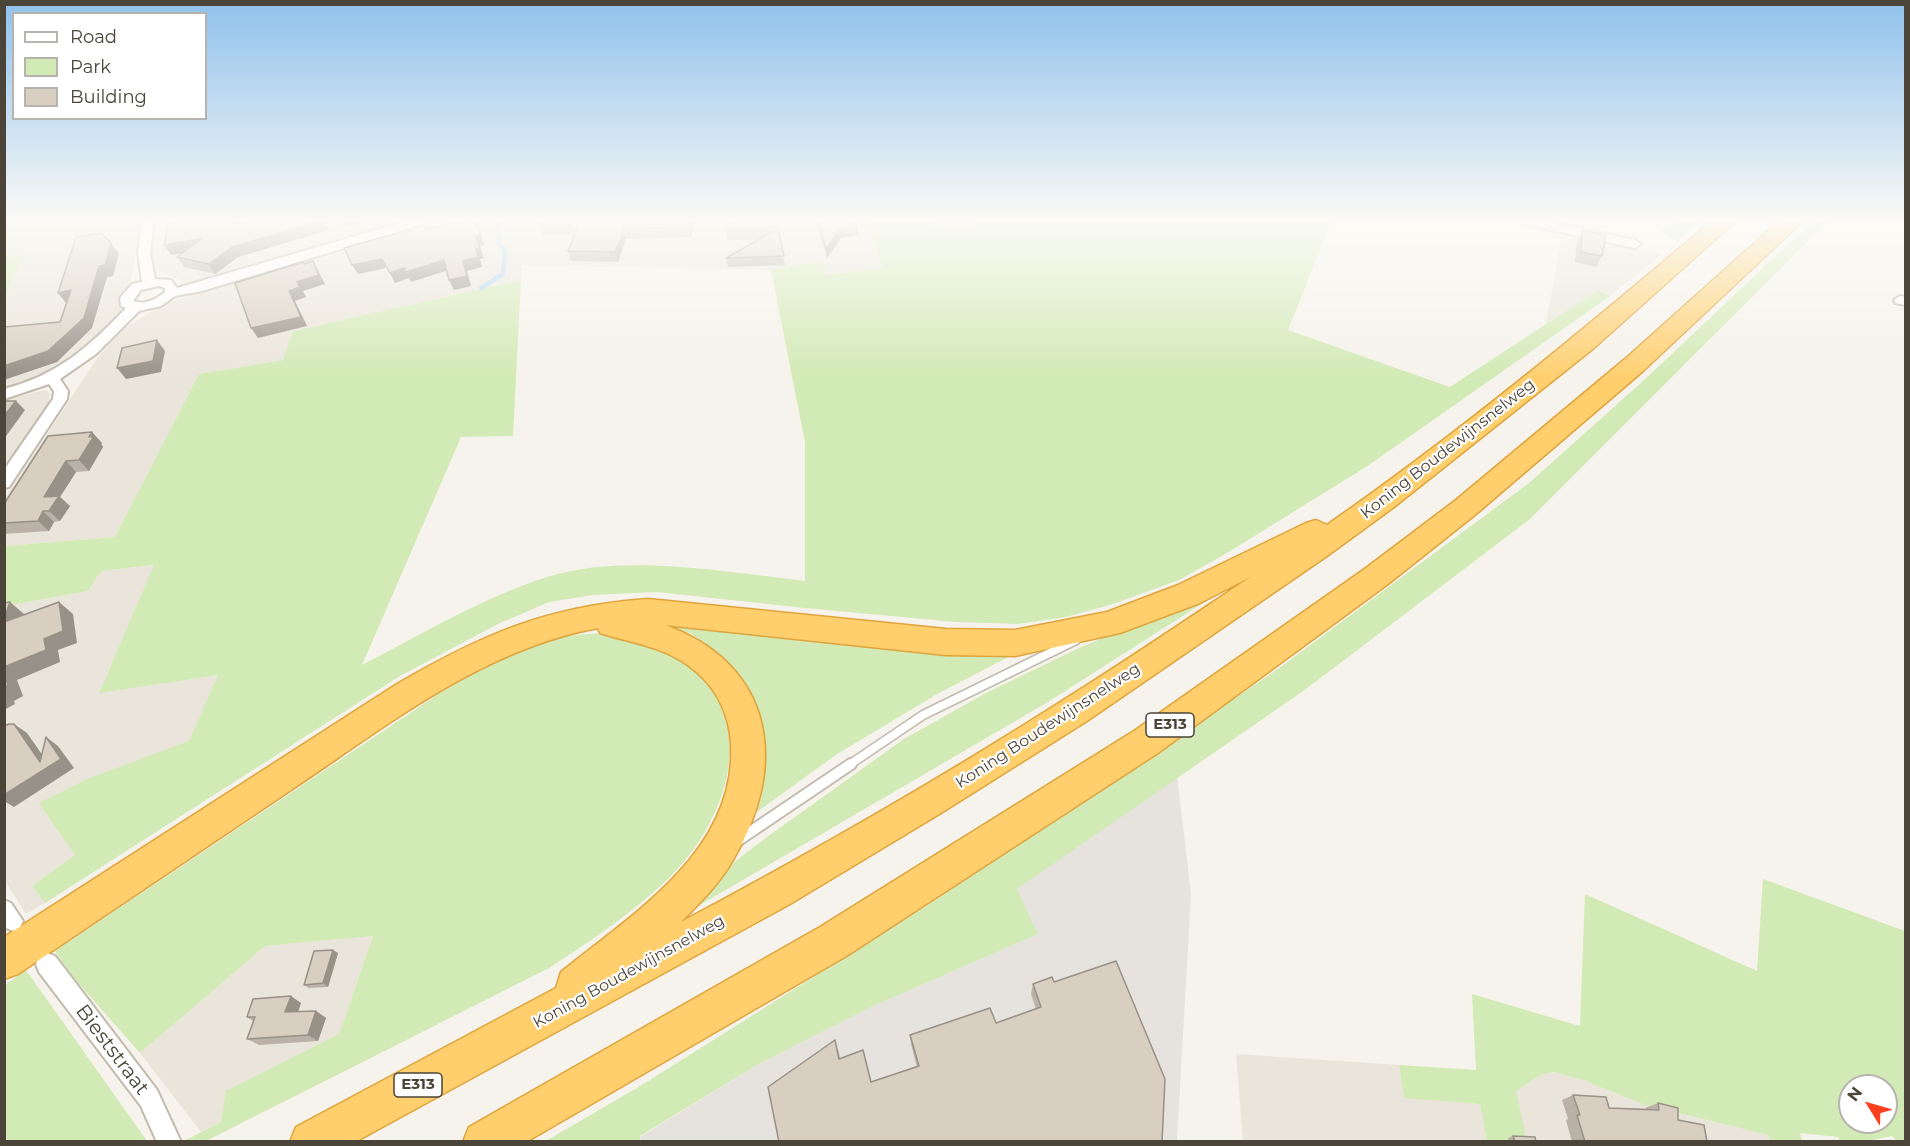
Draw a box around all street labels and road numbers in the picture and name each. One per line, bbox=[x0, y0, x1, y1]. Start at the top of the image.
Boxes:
street label: Koning Boudewijnsnelweg bbox=[1357, 375, 1539, 523]
street label: Koning Boudewijnsnelweg bbox=[952, 659, 1144, 793]
road number: E313 bbox=[1146, 713, 1194, 737]
street label: Koning Boudewijnsnelweg bbox=[530, 911, 728, 1033]
street label: Bieststraat bbox=[70, 1000, 154, 1100]
road number: E313 bbox=[394, 1073, 442, 1097]

